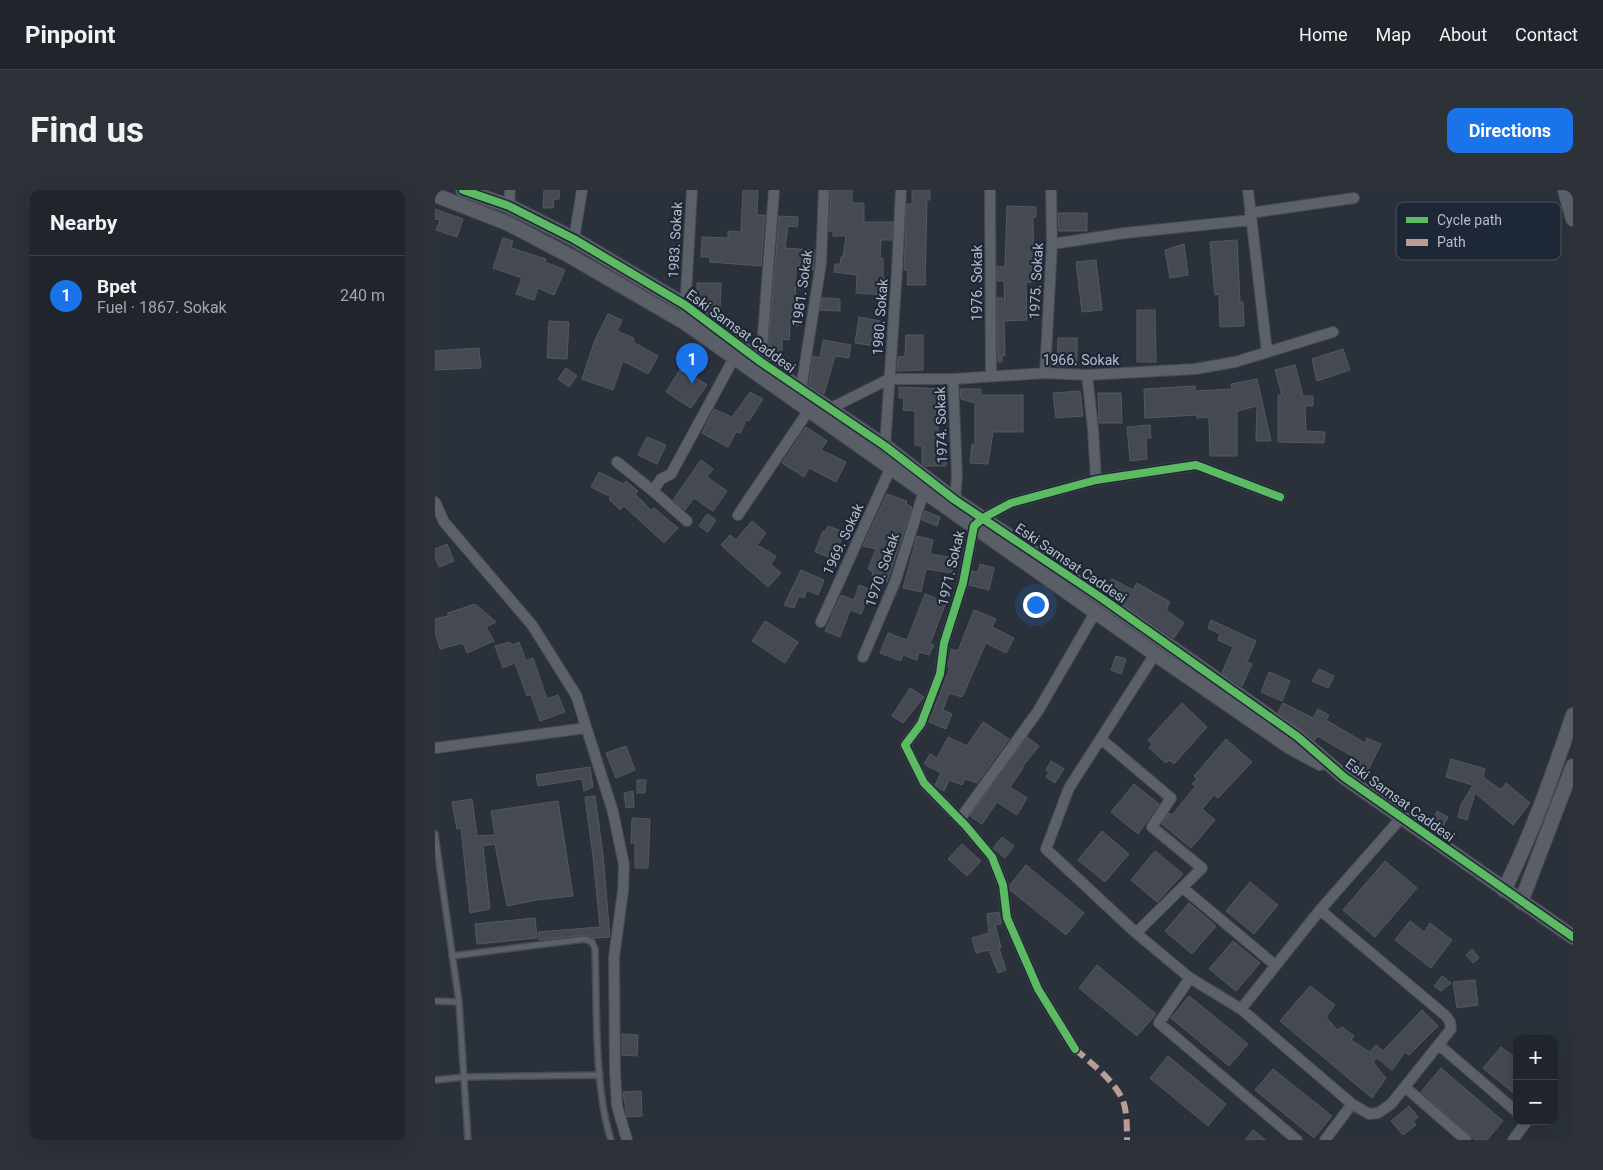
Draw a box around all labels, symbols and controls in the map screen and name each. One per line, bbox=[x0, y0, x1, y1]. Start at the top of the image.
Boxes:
text: Pinpoint bbox=[25, 21, 115, 49]
text: Home bbox=[1299, 24, 1348, 45]
text: Map bbox=[1376, 24, 1411, 45]
text: About bbox=[1439, 24, 1487, 45]
text: Contact bbox=[1515, 24, 1578, 45]
button: Directions bbox=[1447, 108, 1573, 153]
text: Find us bbox=[30, 110, 144, 151]
street label: 1983. Sokak bbox=[665, 200, 685, 279]
legend bbox=[1396, 202, 1561, 260]
text: Nearby bbox=[50, 211, 117, 235]
text: Cycle path bbox=[1437, 212, 1502, 228]
text: Path bbox=[1437, 234, 1466, 250]
street label: 1975. Sokak bbox=[1026, 241, 1046, 320]
street label: 1976. Sokak bbox=[969, 244, 985, 321]
street label: 1981. Sokak bbox=[789, 248, 815, 327]
text: Bpet bbox=[97, 275, 137, 298]
street label: 1980. Sokak bbox=[869, 277, 891, 356]
text: 1 bbox=[61, 286, 71, 305]
text: 240 m bbox=[340, 286, 385, 305]
street label: Eski Samsat Caddesi bbox=[683, 286, 799, 376]
text: Fuel · 1867. Sokak bbox=[97, 298, 227, 317]
pin: 1 bbox=[676, 343, 708, 384]
street label: 1966. Sokak bbox=[1043, 352, 1120, 368]
street label: 1974. Sokak bbox=[932, 385, 950, 464]
street label: 1969. Sokak bbox=[820, 500, 867, 577]
street label: Eski Samsat Caddesi bbox=[1012, 520, 1130, 606]
street label: 1971. Sokak bbox=[935, 528, 968, 607]
street label: 1970. Sokak bbox=[862, 530, 902, 609]
your location bbox=[1023, 592, 1049, 618]
street label: Eski Samsat Caddesi bbox=[1342, 755, 1458, 845]
map controls bbox=[1513, 1035, 1558, 1125]
button: + bbox=[1513, 1035, 1558, 1080]
button: − bbox=[1513, 1080, 1558, 1125]

